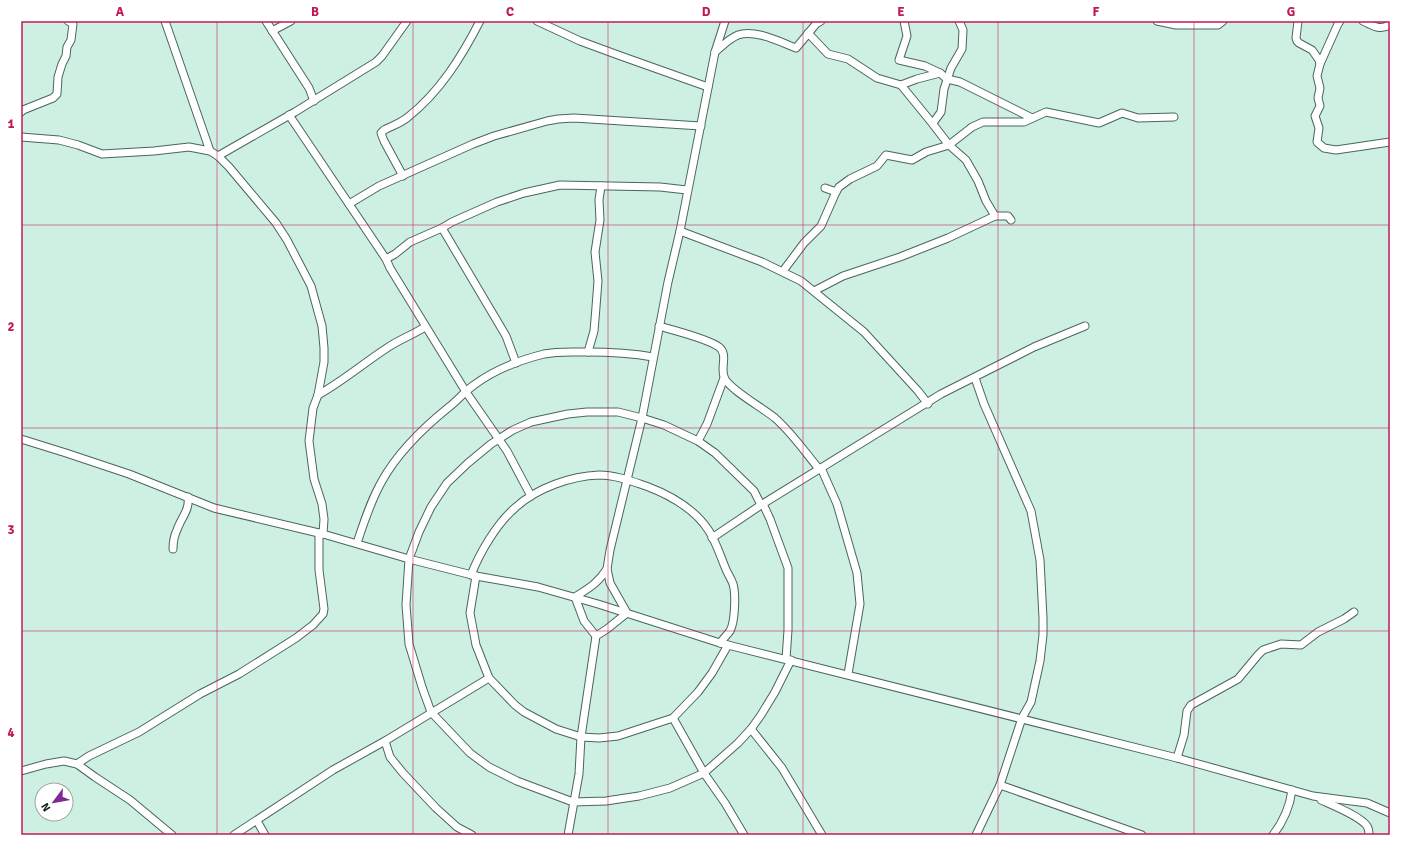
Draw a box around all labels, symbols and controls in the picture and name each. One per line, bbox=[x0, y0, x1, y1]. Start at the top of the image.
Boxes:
text: A bbox=[116, 4, 125, 20]
text: B bbox=[311, 4, 319, 20]
text: C bbox=[506, 4, 514, 20]
text: D bbox=[702, 4, 711, 20]
text: E bbox=[897, 4, 905, 20]
text: F bbox=[1093, 4, 1100, 20]
text: G bbox=[1287, 4, 1295, 20]
text: 1 bbox=[7, 116, 15, 132]
text: 2 bbox=[7, 319, 15, 335]
text: 3 bbox=[7, 522, 15, 538]
text: 4 bbox=[7, 725, 15, 741]
north arrow bbox=[34, 782, 74, 822]
text: N bbox=[38, 800, 53, 814]

